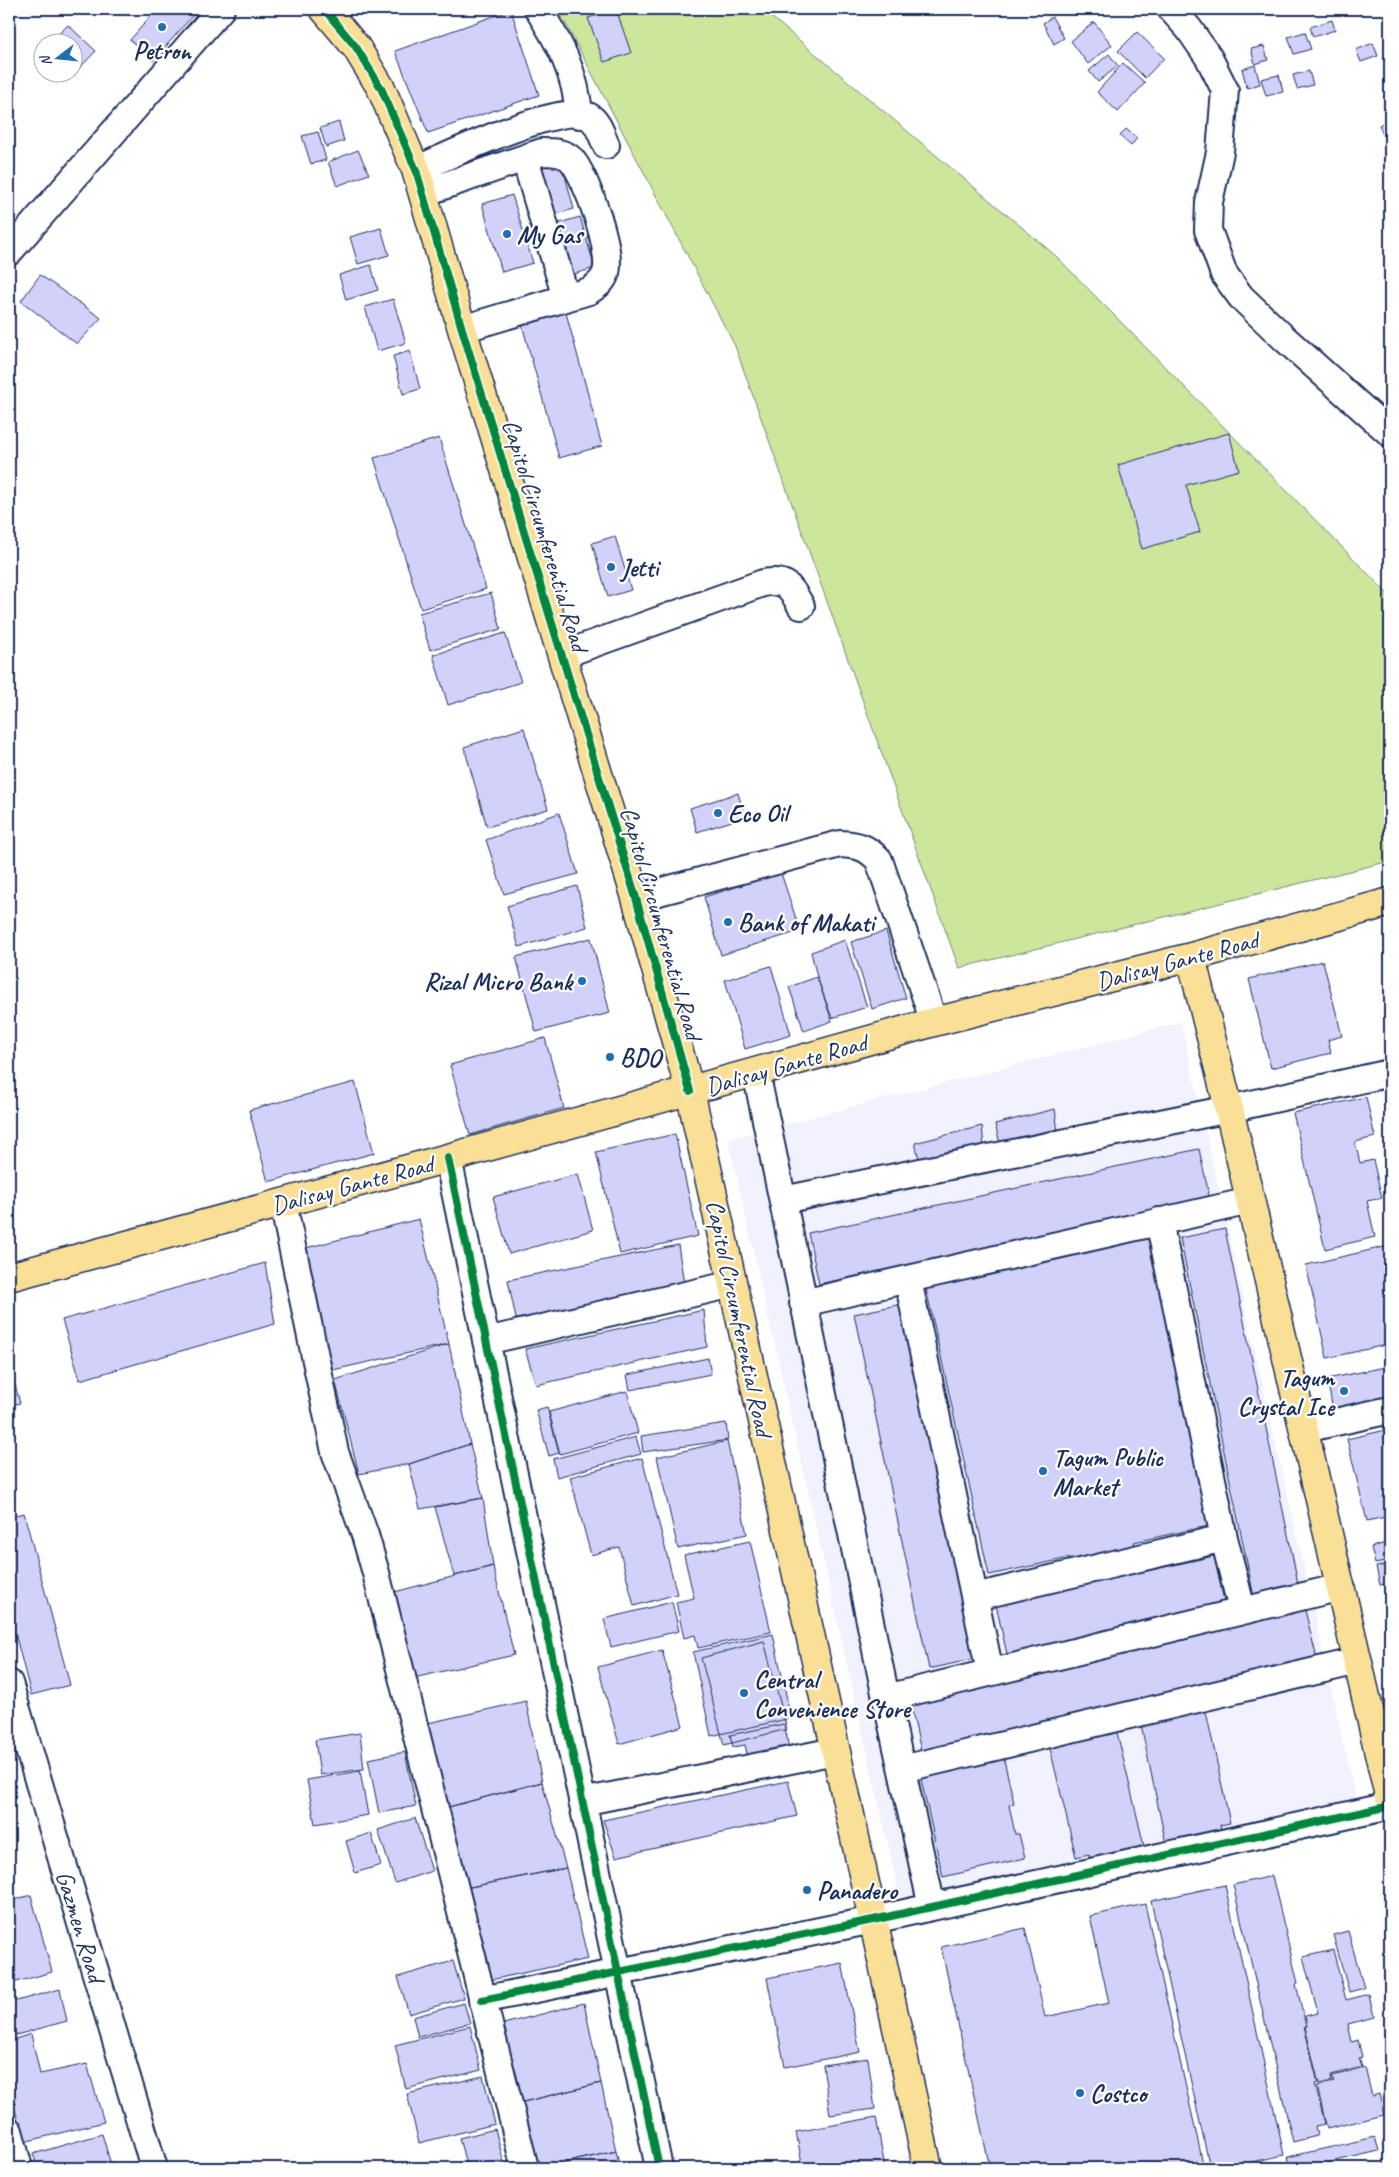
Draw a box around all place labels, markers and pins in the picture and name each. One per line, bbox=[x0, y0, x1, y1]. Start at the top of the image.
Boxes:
marker: Petron bbox=[156, 21, 168, 33]
place label: Petron bbox=[133, 35, 192, 67]
place label: My Gas bbox=[517, 219, 584, 251]
marker: My Gas bbox=[501, 228, 513, 240]
place label: Jetti bbox=[619, 552, 662, 584]
marker: Jetti bbox=[605, 561, 617, 573]
place label: Eco Oil bbox=[728, 798, 792, 830]
marker: Eco Oil bbox=[712, 807, 724, 819]
place label: Bank of Makati bbox=[738, 907, 877, 939]
marker: Bank of Makati bbox=[722, 916, 734, 928]
place label: Rizal Micro Bank bbox=[424, 966, 575, 998]
marker: Rizal Micro Bank bbox=[576, 975, 588, 987]
place label: BDO bbox=[620, 1042, 664, 1074]
marker: BDO bbox=[604, 1051, 616, 1063]
place label: Tagum Crystal Ice bbox=[1238, 1362, 1336, 1423]
marker: Tagum Crystal Ice bbox=[1338, 1385, 1350, 1397]
place label: Tagum Public Market bbox=[1053, 1442, 1164, 1503]
marker: Tagum Public Market bbox=[1037, 1465, 1049, 1477]
place label: Central Convenience Store bbox=[754, 1664, 912, 1725]
marker: Central Convenience Store bbox=[738, 1687, 750, 1699]
place label: Panadero bbox=[817, 1875, 899, 1907]
marker: Panadero bbox=[801, 1884, 813, 1896]
place label: Costco bbox=[1090, 2078, 1150, 2110]
marker: Costco bbox=[1074, 2087, 1086, 2099]

